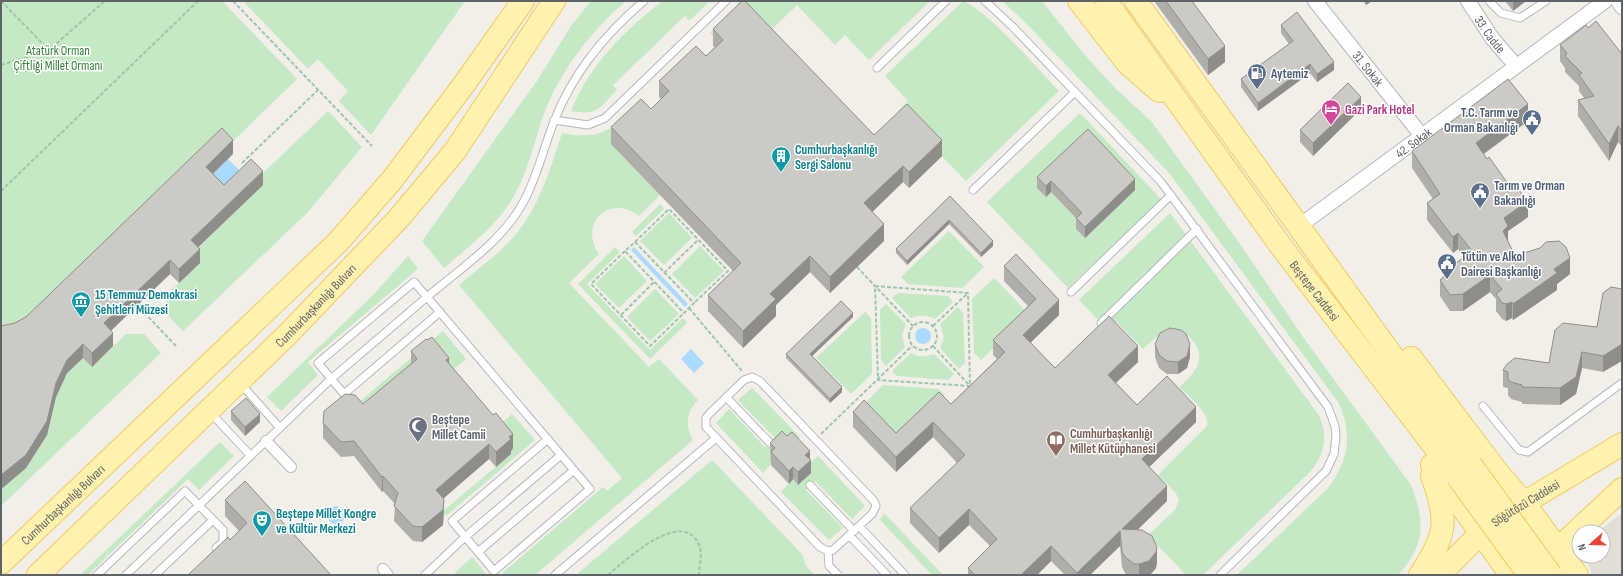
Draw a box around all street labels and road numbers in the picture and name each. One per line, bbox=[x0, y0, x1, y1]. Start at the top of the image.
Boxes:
street label: 33. Cadde bbox=[1471, 13, 1509, 57]
street label: 31. Sokak bbox=[1349, 48, 1387, 90]
street label: 42. Sokak bbox=[1392, 124, 1435, 162]
street label: Beştepe Caddesi bbox=[1286, 258, 1342, 324]
street label: Cumhurbaşkanlığı Bulvarı bbox=[272, 261, 360, 351]
street label: Cumhurbaşkanlığı Bulvarı bbox=[18, 461, 108, 549]
street label: Söğütözü Caddesi bbox=[1488, 477, 1563, 530]

